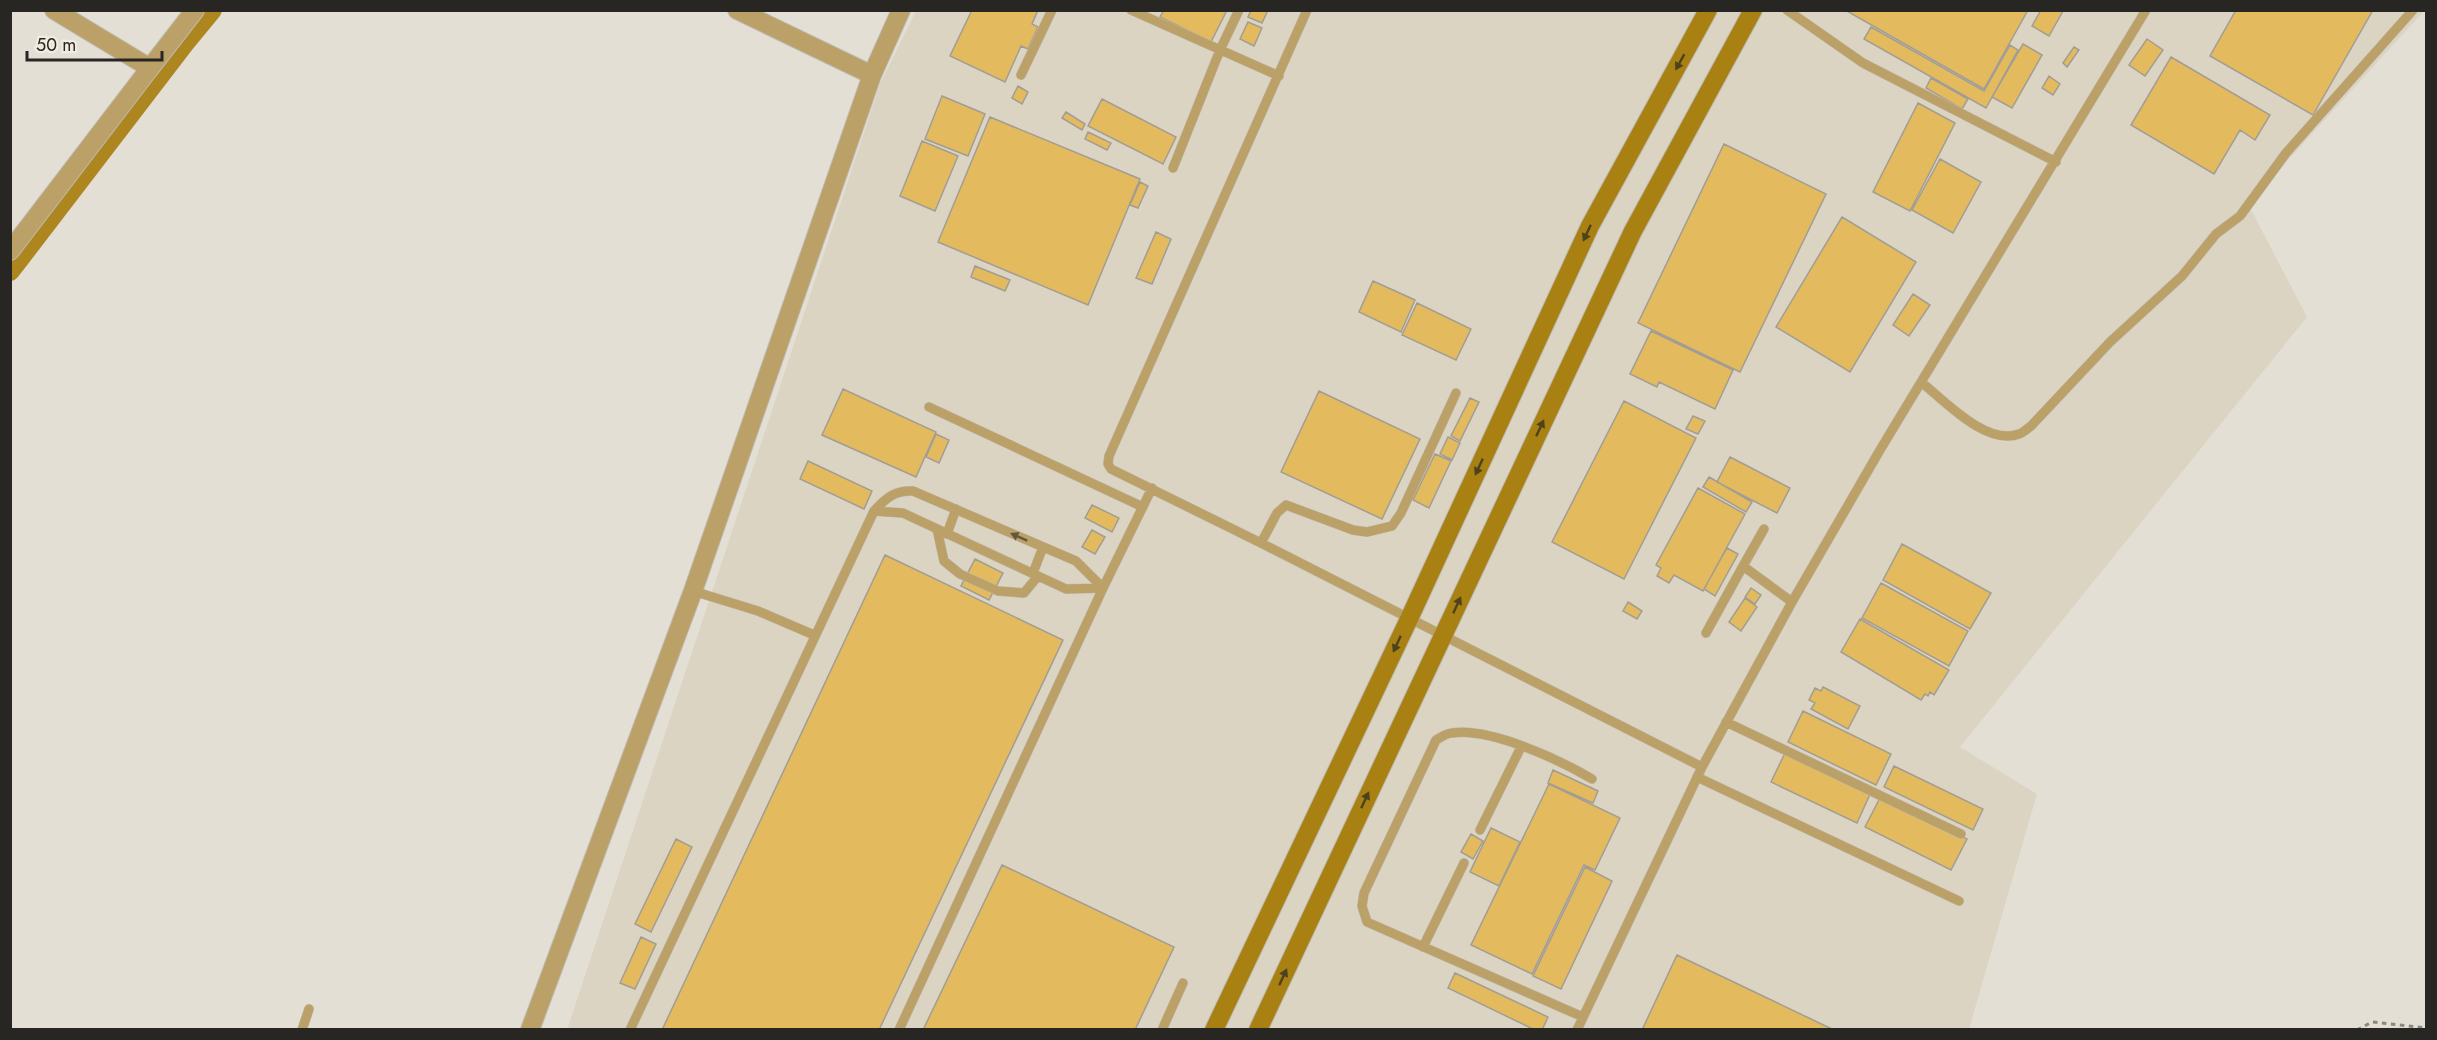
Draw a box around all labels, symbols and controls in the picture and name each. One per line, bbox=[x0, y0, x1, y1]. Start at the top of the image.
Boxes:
scale bar bbox=[27, 24, 162, 62]
text: 50 m bbox=[36, 32, 76, 58]
one-way arrow bbox=[1675, 54, 1685, 71]
one-way arrow bbox=[1583, 225, 1592, 242]
one-way arrow bbox=[1536, 420, 1545, 437]
one-way arrow bbox=[1474, 459, 1483, 476]
one-way arrow bbox=[1010, 532, 1027, 541]
one-way arrow bbox=[1453, 596, 1462, 613]
one-way arrow bbox=[1392, 636, 1401, 653]
one-way arrow bbox=[1361, 792, 1370, 809]
one-way arrow bbox=[1278, 968, 1287, 985]

